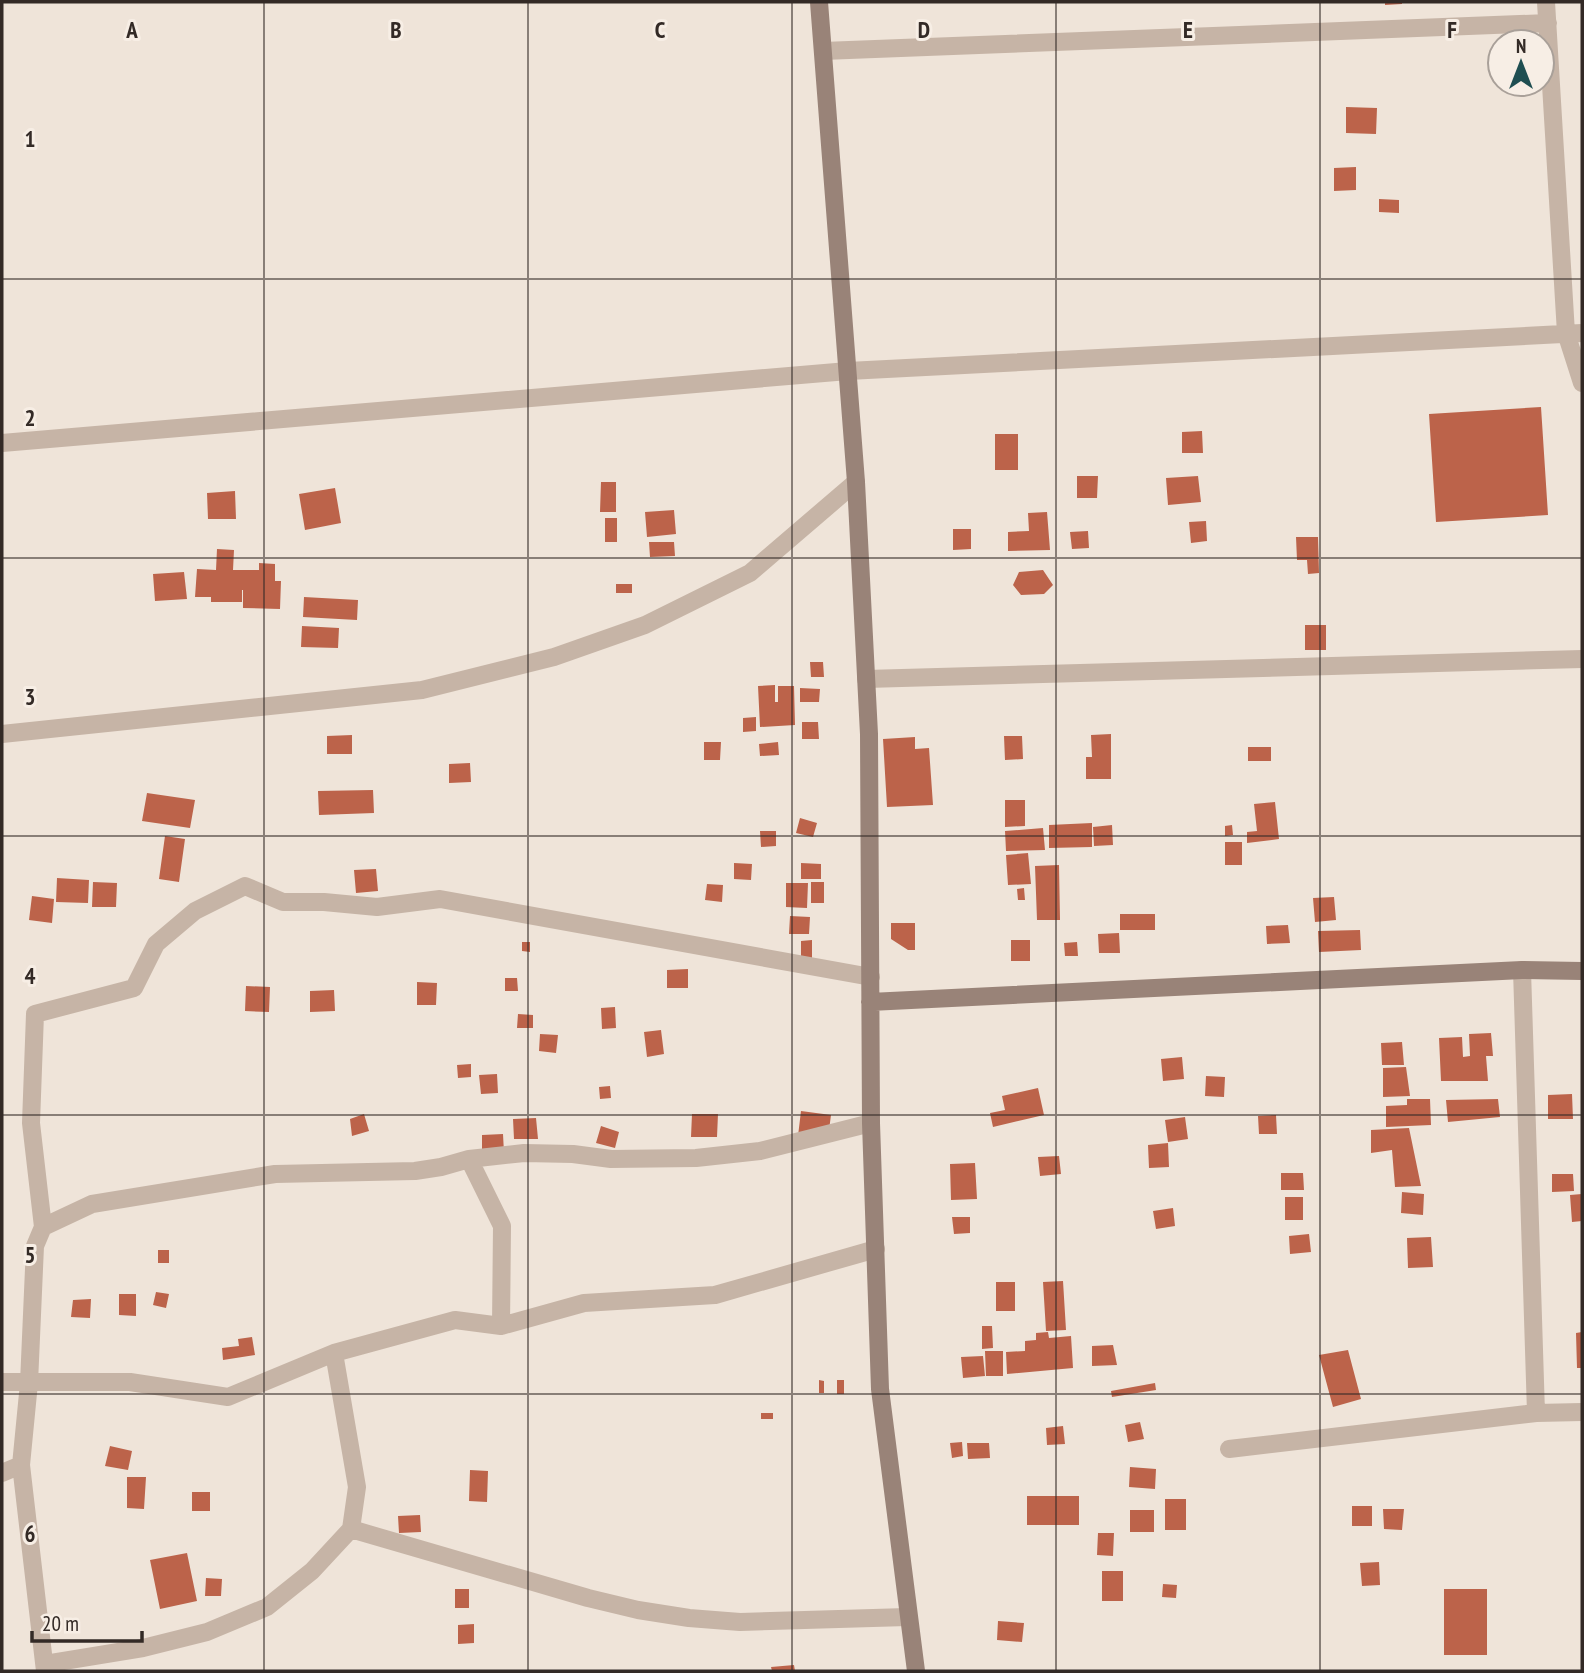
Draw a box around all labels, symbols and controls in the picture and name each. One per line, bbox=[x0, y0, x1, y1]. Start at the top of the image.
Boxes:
text: A bbox=[125, 15, 138, 44]
text: B bbox=[390, 15, 402, 44]
text: C bbox=[655, 15, 666, 44]
text: D bbox=[918, 15, 930, 44]
text: E bbox=[1183, 15, 1193, 44]
text: F bbox=[1447, 15, 1457, 44]
north arrow bbox=[1486, 28, 1556, 98]
text: N bbox=[1516, 34, 1526, 58]
text: 1 bbox=[25, 124, 36, 153]
text: 2 bbox=[25, 403, 36, 432]
text: 3 bbox=[25, 682, 36, 711]
text: 4 bbox=[25, 961, 36, 990]
text: 5 bbox=[25, 1240, 36, 1269]
text: 6 bbox=[25, 1519, 36, 1548]
scale bar bbox=[32, 1600, 142, 1644]
text: 20 m bbox=[42, 1610, 79, 1637]

